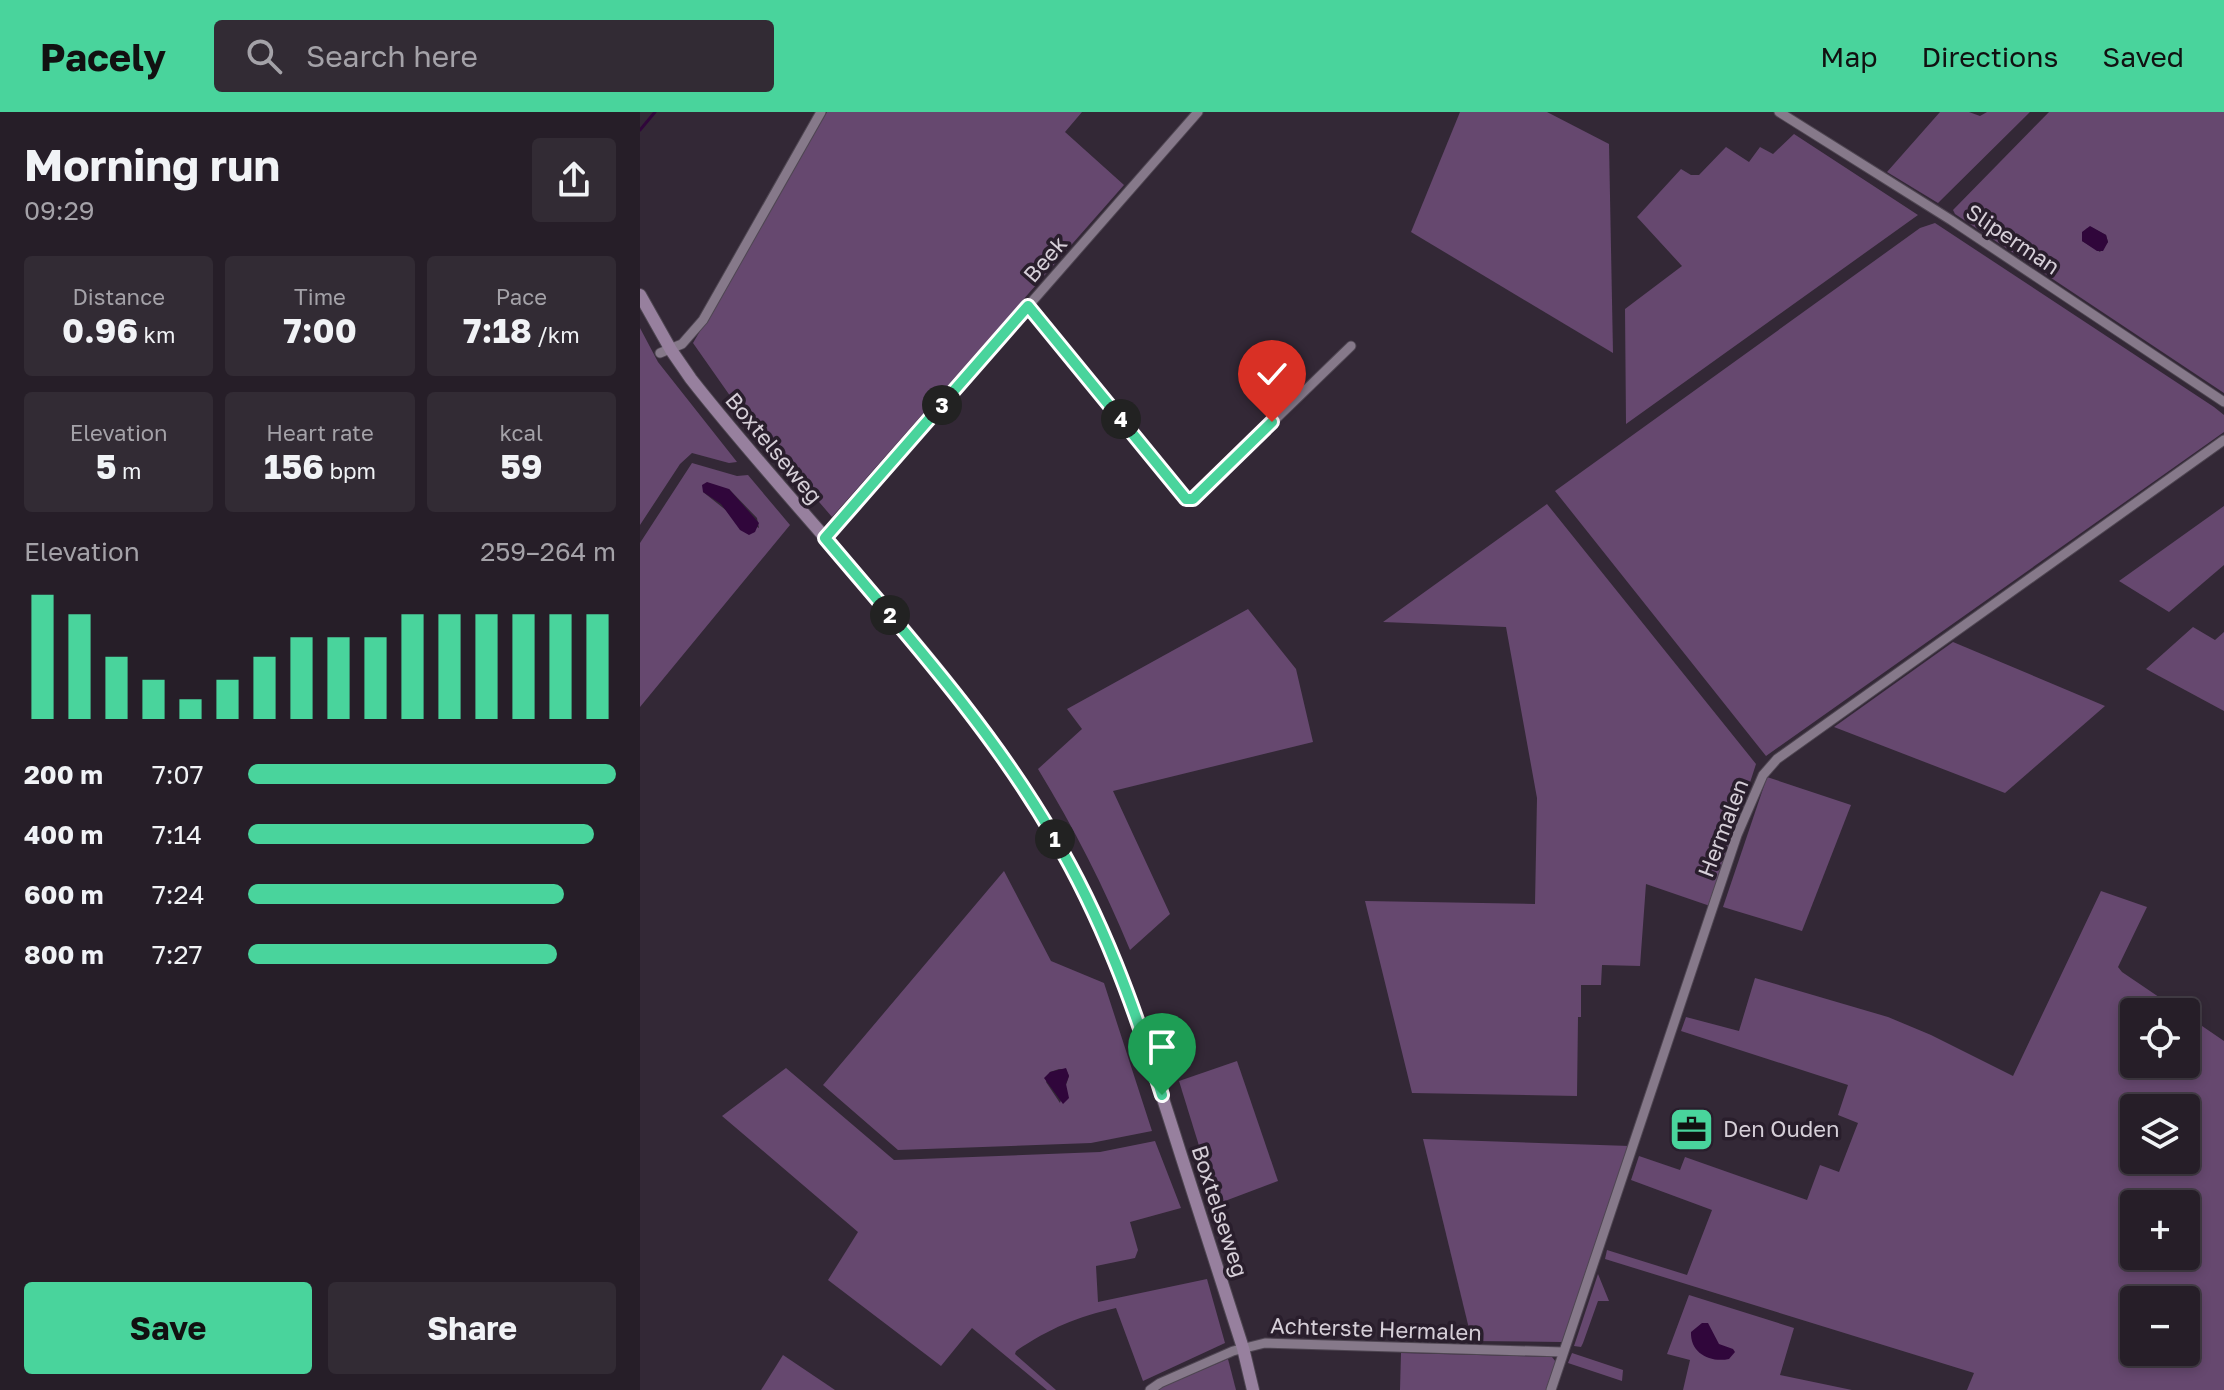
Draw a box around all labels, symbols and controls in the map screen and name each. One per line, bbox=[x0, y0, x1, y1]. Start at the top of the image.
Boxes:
search box bbox=[214, 20, 774, 92]
text: Pacely bbox=[40, 34, 166, 79]
icon: search bbox=[242, 34, 286, 78]
text: Search here bbox=[306, 38, 478, 74]
text: Map bbox=[1820, 40, 1877, 73]
text: Directions bbox=[1921, 40, 2058, 73]
text: Saved bbox=[2102, 40, 2184, 73]
text: Morning run bbox=[24, 138, 280, 191]
button: share bbox=[532, 138, 616, 222]
text: 09:29 bbox=[24, 195, 94, 226]
street label: Sliperman bbox=[1961, 197, 2065, 280]
street label: Beek bbox=[1017, 230, 1072, 287]
text: Distance bbox=[72, 283, 165, 310]
text: Time bbox=[294, 283, 346, 310]
text: Pace bbox=[496, 283, 547, 310]
text: 0.96 bbox=[62, 310, 138, 350]
text: 7:00 bbox=[283, 310, 357, 350]
text: 7:18 bbox=[463, 310, 532, 350]
text: km bbox=[138, 321, 175, 348]
text: /km bbox=[532, 321, 580, 348]
pin bbox=[1238, 340, 1306, 422]
icon: check bbox=[1250, 352, 1294, 396]
pin: 3 bbox=[922, 385, 962, 425]
street label: Boxtelseweg bbox=[720, 387, 829, 509]
text: 3 bbox=[935, 391, 949, 418]
pin: 4 bbox=[1101, 399, 1141, 439]
text: 4 bbox=[1114, 405, 1128, 432]
text: Elevation bbox=[70, 419, 168, 446]
text: Heart rate bbox=[266, 419, 374, 446]
text: kcal bbox=[500, 419, 543, 446]
text: 5 bbox=[96, 446, 117, 486]
text: 156 bbox=[264, 446, 324, 486]
text: 59 bbox=[500, 446, 542, 486]
text: m bbox=[117, 457, 142, 484]
text: bpm bbox=[324, 457, 376, 484]
text: Elevation bbox=[24, 536, 140, 567]
text: 259–264 m bbox=[480, 536, 616, 567]
pin: 2 bbox=[870, 595, 910, 635]
text: 2 bbox=[883, 601, 897, 628]
text: 200 m bbox=[24, 759, 103, 790]
text: 7:07 bbox=[152, 759, 203, 790]
street label: Hermalen bbox=[1691, 775, 1754, 881]
text: 400 m bbox=[24, 819, 103, 850]
text: 7:14 bbox=[152, 819, 202, 850]
pin: 1 bbox=[1035, 819, 1075, 859]
text: 1 bbox=[1049, 825, 1061, 852]
text: 600 m bbox=[24, 879, 104, 910]
text: 7:24 bbox=[152, 879, 205, 910]
text: 800 m bbox=[24, 939, 104, 970]
text: 7:27 bbox=[152, 939, 202, 970]
map controls bbox=[2120, 998, 2200, 1366]
button: locate bbox=[2120, 998, 2200, 1078]
pin bbox=[1128, 1013, 1196, 1095]
icon: arrive bbox=[1140, 1025, 1184, 1069]
button: layers bbox=[2120, 1094, 2200, 1174]
office icon: Den Ouden bbox=[1668, 1105, 1716, 1153]
place label: Den Ouden bbox=[1723, 1115, 1840, 1142]
street label: Boxtelseweg bbox=[1187, 1142, 1254, 1280]
button: + bbox=[2120, 1190, 2200, 1270]
button: Save bbox=[24, 1282, 312, 1374]
button: Share bbox=[328, 1282, 616, 1374]
button: − bbox=[2120, 1286, 2200, 1366]
street label: Achterste Hermalen bbox=[1270, 1311, 1482, 1346]

